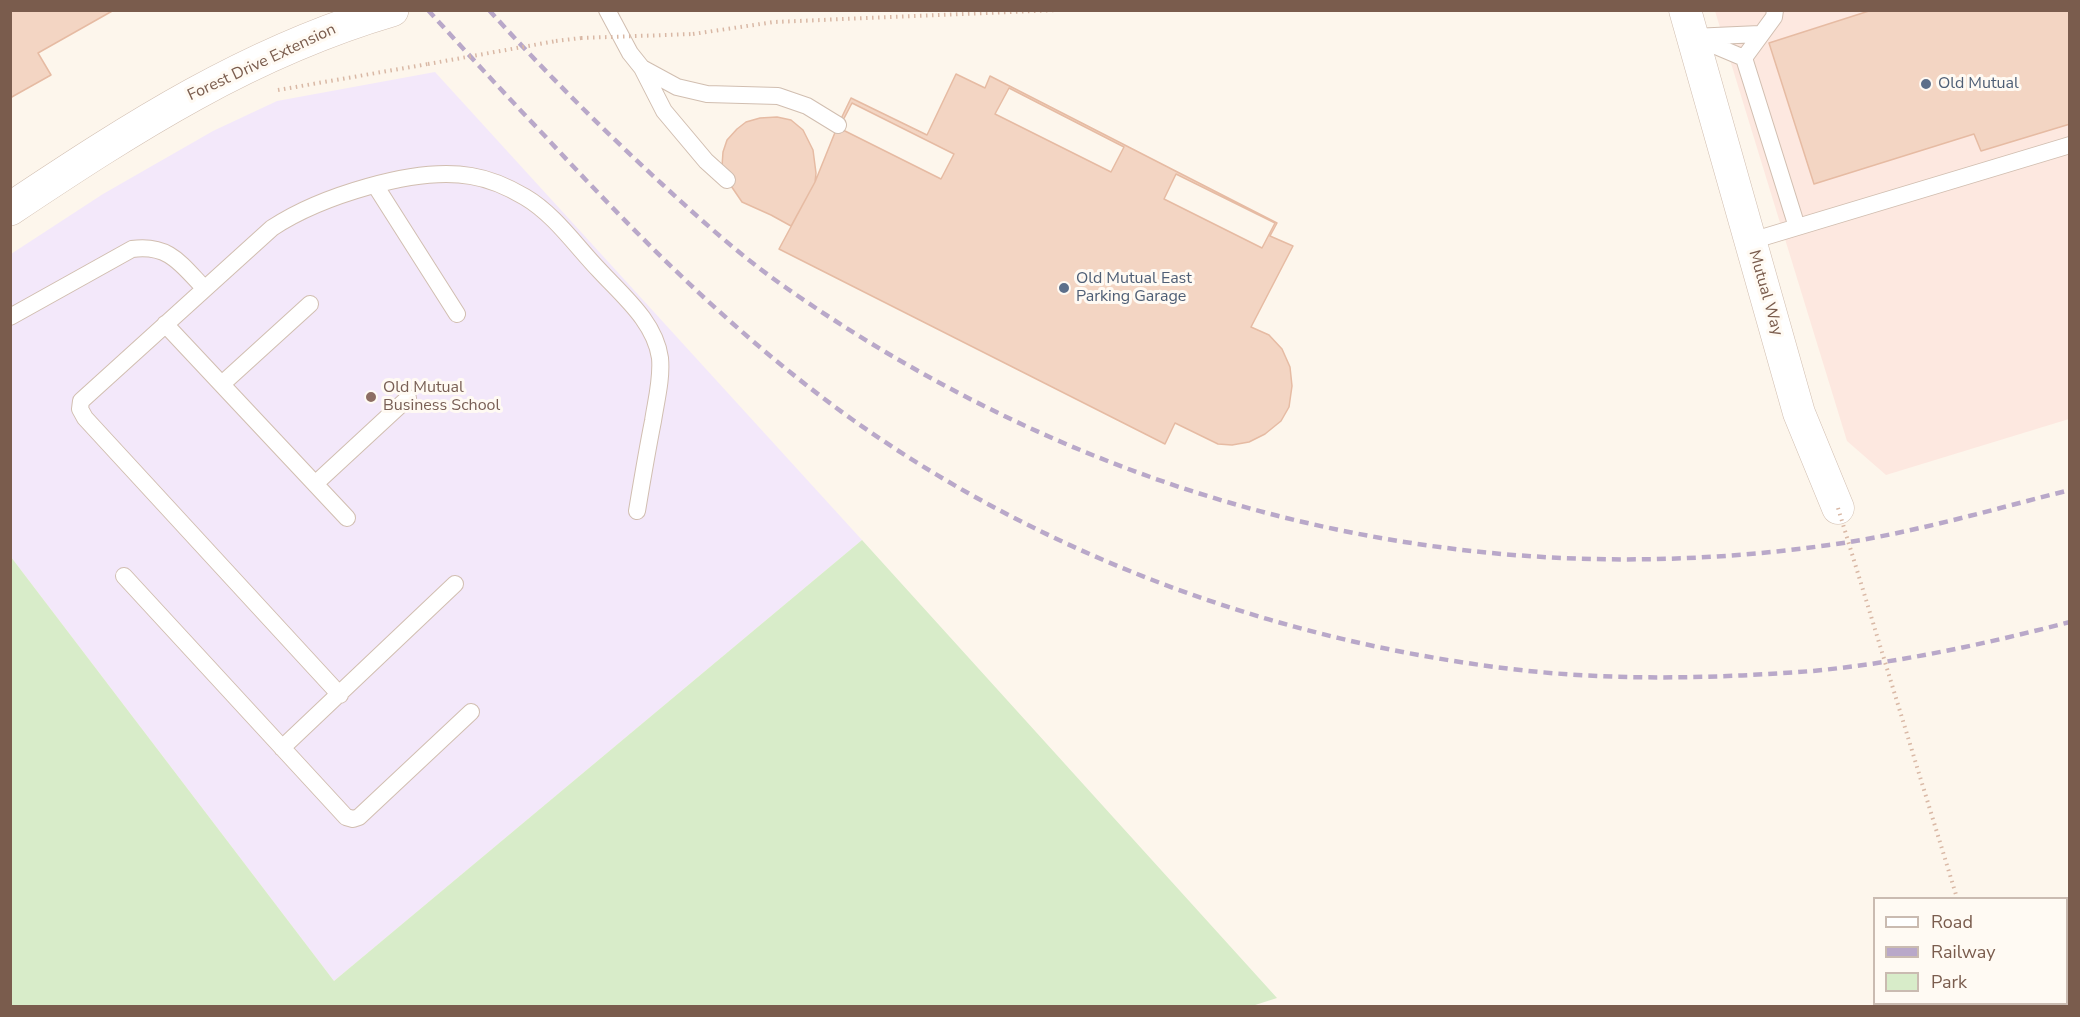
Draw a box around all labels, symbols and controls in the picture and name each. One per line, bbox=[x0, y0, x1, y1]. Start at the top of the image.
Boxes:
street label: Forest Drive Extension bbox=[185, 20, 339, 106]
place label: Old Mutual bbox=[1938, 74, 2019, 94]
marker: Old Mutual bbox=[1919, 77, 1933, 91]
street label: Mutual Way bbox=[1744, 248, 1786, 338]
place label: Old Mutual East Parking Garage bbox=[1076, 269, 1192, 307]
marker: Old Mutual East Parking Garage bbox=[1057, 281, 1071, 295]
place label: Old Mutual Business School bbox=[383, 378, 500, 416]
marker: Old Mutual Business School bbox=[364, 390, 378, 404]
legend bbox=[1873, 897, 2068, 1005]
text: Road bbox=[1931, 910, 1973, 934]
text: Railway bbox=[1931, 940, 1996, 964]
text: Park bbox=[1931, 970, 1967, 994]

